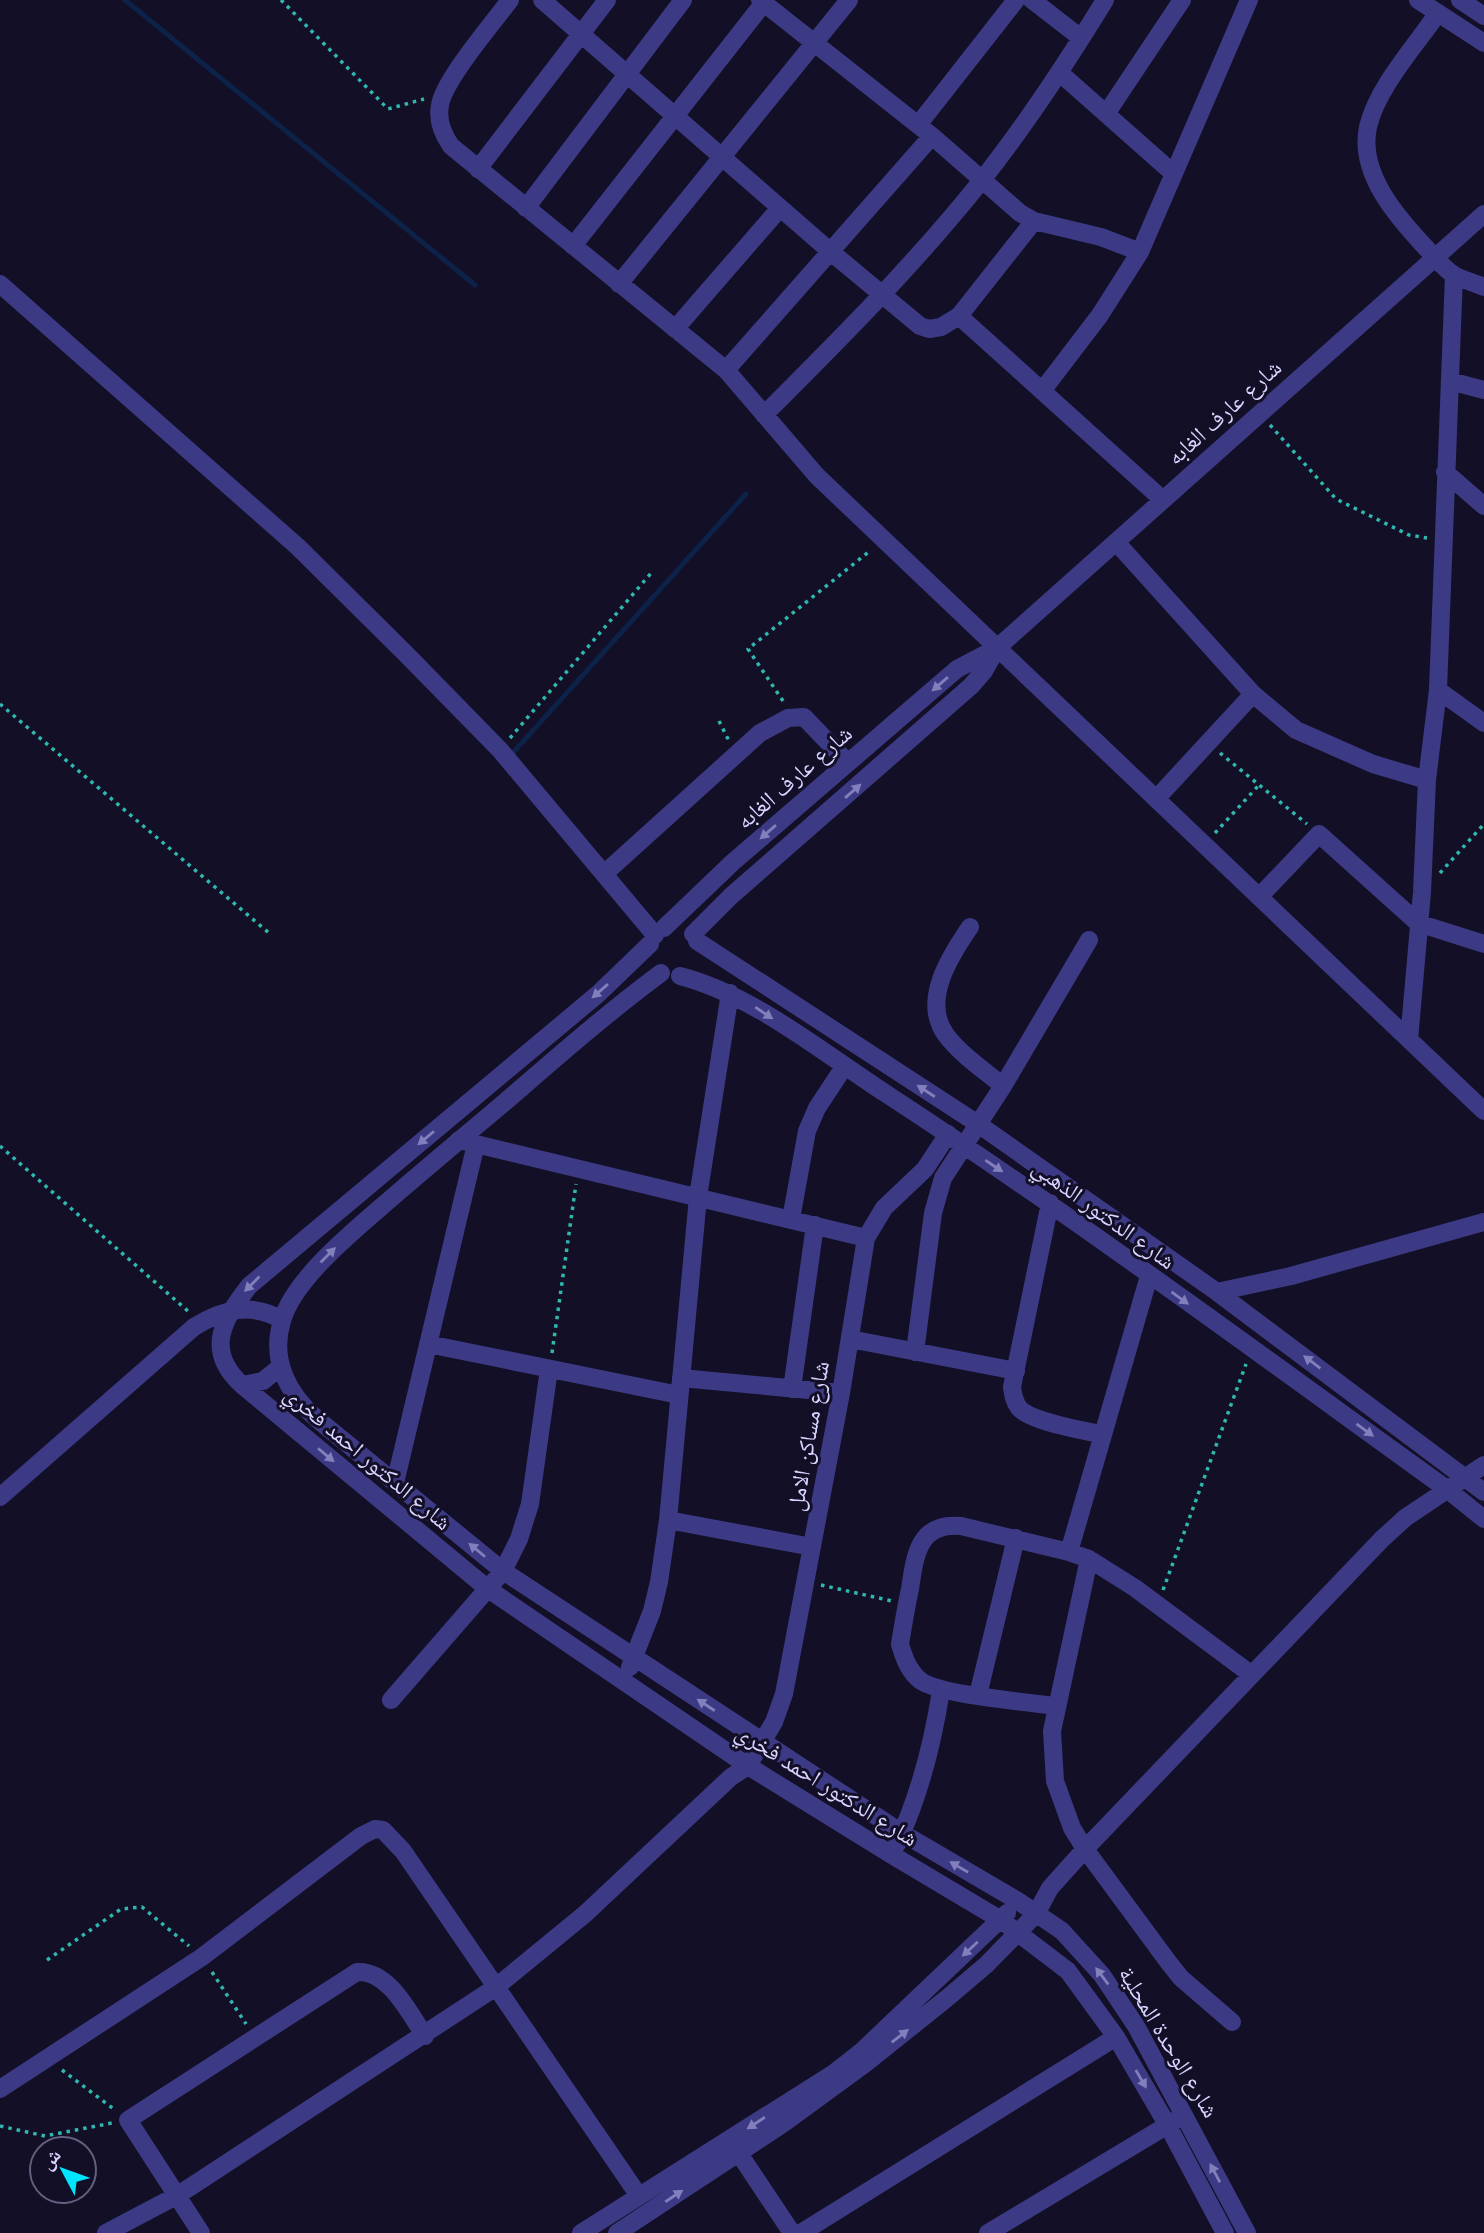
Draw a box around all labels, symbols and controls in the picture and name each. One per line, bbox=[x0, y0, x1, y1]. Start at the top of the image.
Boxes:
street label: شارع عارف الغابه bbox=[1161, 353, 1288, 471]
one-way arrow bbox=[931, 676, 949, 692]
street label: شارع عارف الغابه bbox=[730, 719, 858, 836]
one-way arrow bbox=[845, 784, 862, 799]
one-way arrow bbox=[759, 824, 776, 839]
one-way arrow bbox=[592, 983, 609, 998]
one-way arrow bbox=[755, 1006, 773, 1020]
one-way arrow bbox=[916, 1084, 935, 1097]
one-way arrow bbox=[418, 1130, 436, 1145]
street label: شارع الدكتور الذهبي bbox=[1024, 1153, 1181, 1279]
one-way arrow bbox=[985, 1159, 1003, 1173]
one-way arrow bbox=[320, 1247, 337, 1264]
one-way arrow bbox=[244, 1276, 261, 1293]
one-way arrow bbox=[1171, 1291, 1189, 1305]
one-way arrow bbox=[1303, 1356, 1321, 1370]
street label: شارع مساكن الامل bbox=[781, 1359, 836, 1513]
street label: شارع الدكتور احمد فخري bbox=[276, 1380, 457, 1540]
one-way arrow bbox=[1356, 1423, 1374, 1437]
one-way arrow bbox=[317, 1447, 334, 1462]
one-way arrow bbox=[468, 1543, 485, 1558]
one-way arrow bbox=[696, 1698, 715, 1711]
street label: شارع الدكتور احمد فخري bbox=[728, 1718, 923, 1857]
one-way arrow bbox=[950, 1861, 969, 1873]
one-way arrow bbox=[962, 1941, 979, 1957]
street label: شارع الوحدة المحلية bbox=[1112, 1961, 1225, 2123]
one-way arrow bbox=[1095, 1967, 1109, 1985]
one-way arrow bbox=[890, 2029, 908, 2044]
one-way arrow bbox=[1135, 2070, 1147, 2089]
one-way arrow bbox=[747, 2117, 766, 2130]
north arrow bbox=[28, 2135, 98, 2205]
text: ش bbox=[35, 2144, 66, 2174]
one-way arrow bbox=[1210, 2162, 1222, 2182]
one-way arrow bbox=[665, 2189, 683, 2203]

